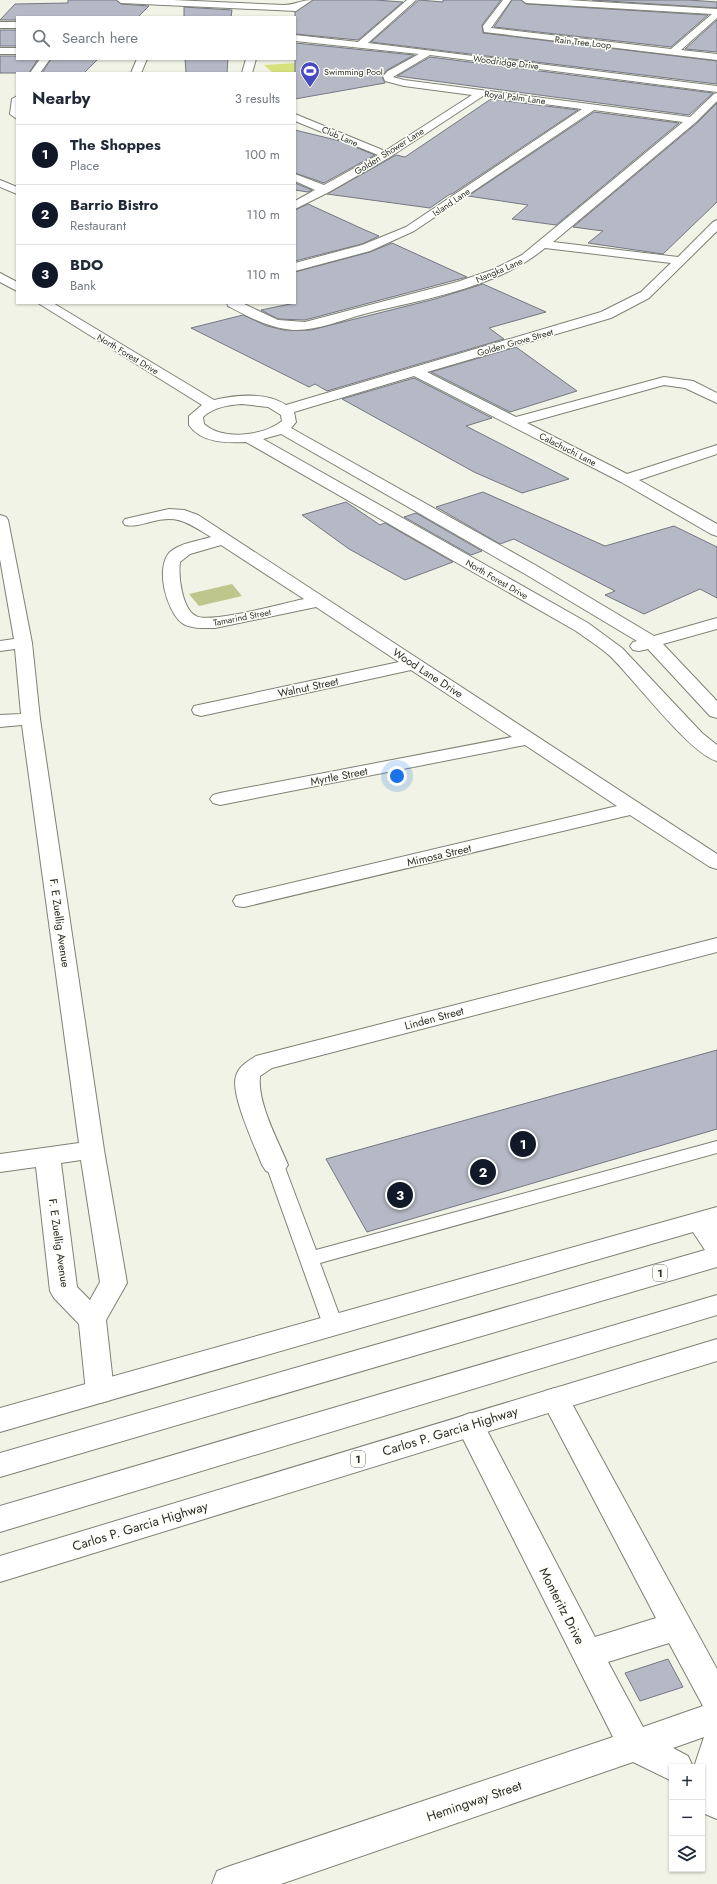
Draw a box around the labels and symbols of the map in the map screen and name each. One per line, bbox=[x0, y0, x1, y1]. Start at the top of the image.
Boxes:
street label: Rain Tree Loop bbox=[554, 33, 612, 51]
street label: Woodridge Drive bbox=[472, 52, 540, 73]
sports icon: Swimming Pool bbox=[299, 60, 321, 88]
place label: Swimming Pool bbox=[324, 65, 383, 78]
street label: Royal Palm Lane bbox=[484, 87, 547, 107]
street label: Club Lane bbox=[320, 122, 361, 150]
street label: Golden Shower Lane bbox=[352, 124, 427, 178]
street label: Island Lane bbox=[430, 185, 473, 219]
street label: Nangka Lane bbox=[473, 254, 525, 286]
street label: Golden Grove Street bbox=[475, 325, 555, 359]
street label: North Forest Drive bbox=[95, 330, 162, 378]
street label: Calachuchi Lane bbox=[537, 429, 599, 469]
street label: North Forest Drive bbox=[464, 556, 531, 602]
street label: Tamarind Street bbox=[212, 605, 273, 629]
street label: Wood Lane Drive bbox=[390, 644, 467, 702]
street label: Walnut Street bbox=[276, 673, 340, 701]
street label: Myrtle Street bbox=[309, 763, 369, 789]
your location bbox=[387, 766, 407, 786]
street label: Mimosa Street bbox=[405, 840, 473, 870]
street label: F. E Zuellig Avenue bbox=[46, 878, 74, 969]
street label: Linden Street bbox=[403, 1002, 466, 1034]
pin: 1 bbox=[510, 1129, 536, 1159]
pin: 2 bbox=[470, 1157, 496, 1187]
pin: 3 bbox=[387, 1180, 413, 1210]
street label: F. E Zuellig Avenue bbox=[45, 1198, 73, 1289]
road number: 1 bbox=[653, 1265, 667, 1281]
street label: Carlos P. Garcia Highway bbox=[380, 1401, 520, 1461]
road number: 1 bbox=[351, 1451, 365, 1467]
street label: Carlos P. Garcia Highway bbox=[70, 1496, 210, 1556]
street label: Monteritz Drive bbox=[534, 1564, 590, 1648]
street label: Hemingway Street bbox=[424, 1776, 525, 1826]

